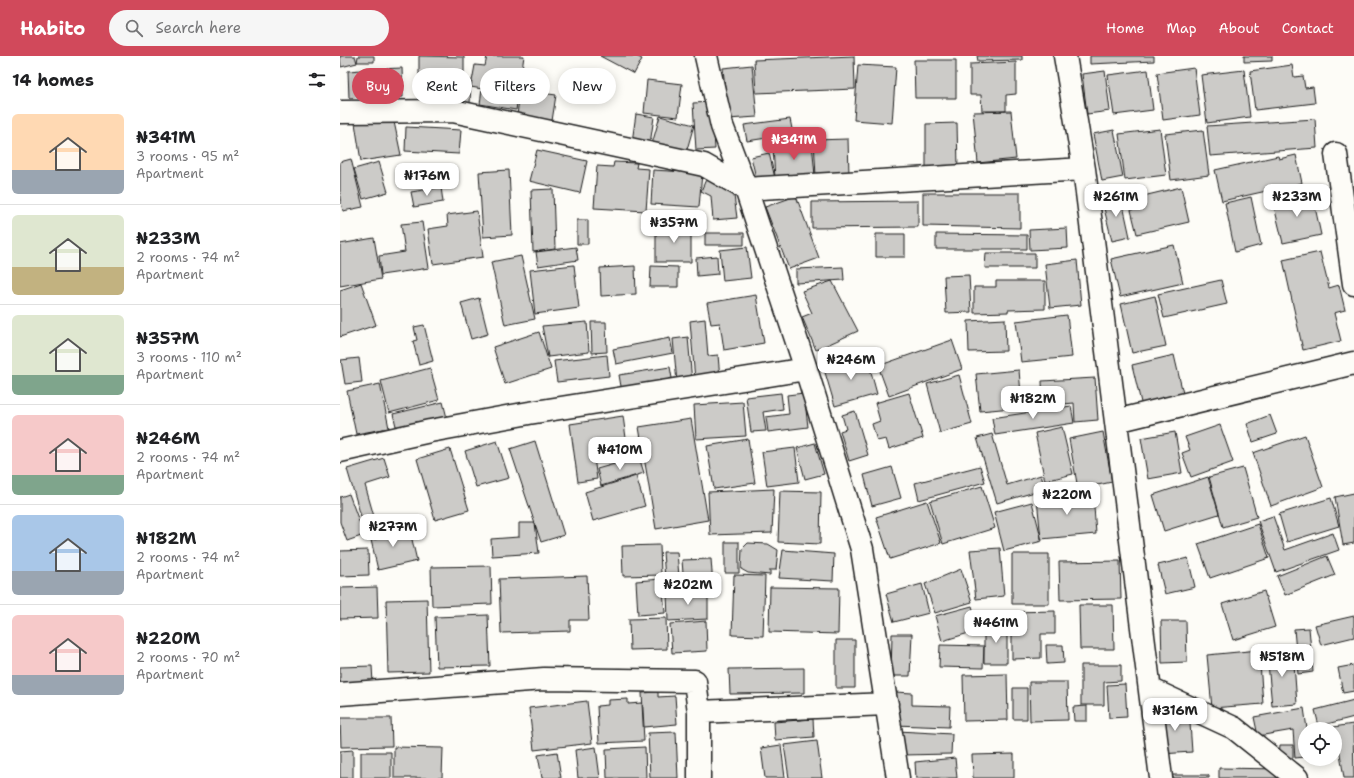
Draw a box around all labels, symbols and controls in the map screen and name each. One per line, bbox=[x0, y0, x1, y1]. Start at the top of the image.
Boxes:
search box bbox=[109, 10, 389, 46]
text: Habito bbox=[20, 16, 85, 41]
icon: search bbox=[123, 17, 145, 39]
text: Search here bbox=[155, 18, 241, 38]
text: Home bbox=[1106, 19, 1145, 37]
text: Map bbox=[1167, 19, 1197, 37]
text: About bbox=[1219, 19, 1260, 37]
text: Contact bbox=[1282, 19, 1334, 37]
chip: Buy bbox=[352, 68, 404, 104]
chip: Rent bbox=[412, 68, 472, 104]
chip: Filters bbox=[480, 68, 550, 104]
chip: New bbox=[558, 68, 616, 104]
text: 14 homes bbox=[12, 69, 94, 91]
icon: filters bbox=[306, 69, 328, 91]
text: ₦341M bbox=[136, 126, 196, 148]
pin: ₦341M bbox=[766, 127, 822, 161]
icon: home bbox=[44, 130, 92, 178]
text: ₦341M bbox=[771, 131, 817, 148]
text: 3 rooms · 95 m² bbox=[136, 148, 239, 165]
pin: ₦176M bbox=[399, 163, 455, 197]
text: Apartment bbox=[136, 165, 204, 182]
text: ₦176M bbox=[404, 167, 450, 184]
pin: ₦261M bbox=[1088, 184, 1144, 218]
pin: ₦233M bbox=[1269, 184, 1325, 218]
text: ₦261M bbox=[1093, 188, 1139, 205]
text: ₦233M bbox=[1272, 188, 1322, 205]
pin: ₦357M bbox=[646, 210, 702, 244]
text: ₦357M bbox=[650, 214, 698, 231]
text: ₦233M bbox=[136, 227, 200, 249]
icon: home bbox=[44, 231, 92, 279]
text: 2 rooms · 74 m² bbox=[136, 249, 240, 266]
text: Apartment bbox=[136, 266, 204, 283]
text: ₦357M bbox=[136, 327, 199, 349]
icon: home bbox=[44, 331, 92, 379]
pin: ₦246M bbox=[823, 347, 879, 381]
text: 3 rooms · 110 m² bbox=[136, 349, 242, 366]
text: ₦246M bbox=[826, 351, 876, 368]
text: Apartment bbox=[136, 366, 204, 383]
pin: ₦182M bbox=[1005, 386, 1061, 420]
text: ₦182M bbox=[1010, 390, 1056, 407]
text: ₦246M bbox=[136, 427, 200, 449]
icon: home bbox=[44, 431, 92, 479]
pin: ₦410M bbox=[592, 437, 648, 471]
text: ₦410M bbox=[597, 441, 643, 458]
text: 2 rooms · 74 m² bbox=[136, 449, 240, 466]
text: Apartment bbox=[136, 466, 204, 483]
pin: ₦220M bbox=[1039, 482, 1095, 516]
text: ₦220M bbox=[1042, 486, 1092, 503]
pin: ₦277M bbox=[365, 514, 421, 548]
text: ₦277M bbox=[369, 518, 417, 535]
text: ₦182M bbox=[136, 527, 196, 549]
icon: home bbox=[44, 531, 92, 579]
text: 2 rooms · 74 m² bbox=[136, 549, 240, 566]
text: Apartment bbox=[136, 566, 204, 583]
pin: ₦202M bbox=[660, 572, 716, 606]
text: ₦202M bbox=[664, 576, 712, 593]
pin: ₦461M bbox=[968, 610, 1024, 644]
text: ₦461M bbox=[973, 614, 1019, 631]
text: ₦220M bbox=[136, 627, 201, 649]
icon: home bbox=[44, 631, 92, 679]
pin: ₦518M bbox=[1254, 644, 1310, 678]
text: ₦518M bbox=[1259, 648, 1305, 665]
text: 2 rooms · 70 m² bbox=[136, 649, 240, 666]
text: Apartment bbox=[136, 666, 204, 683]
pin: ₦316M bbox=[1147, 698, 1203, 732]
text: ₦316M bbox=[1152, 702, 1198, 719]
map controls bbox=[1298, 722, 1342, 766]
button: locate bbox=[1298, 722, 1342, 766]

